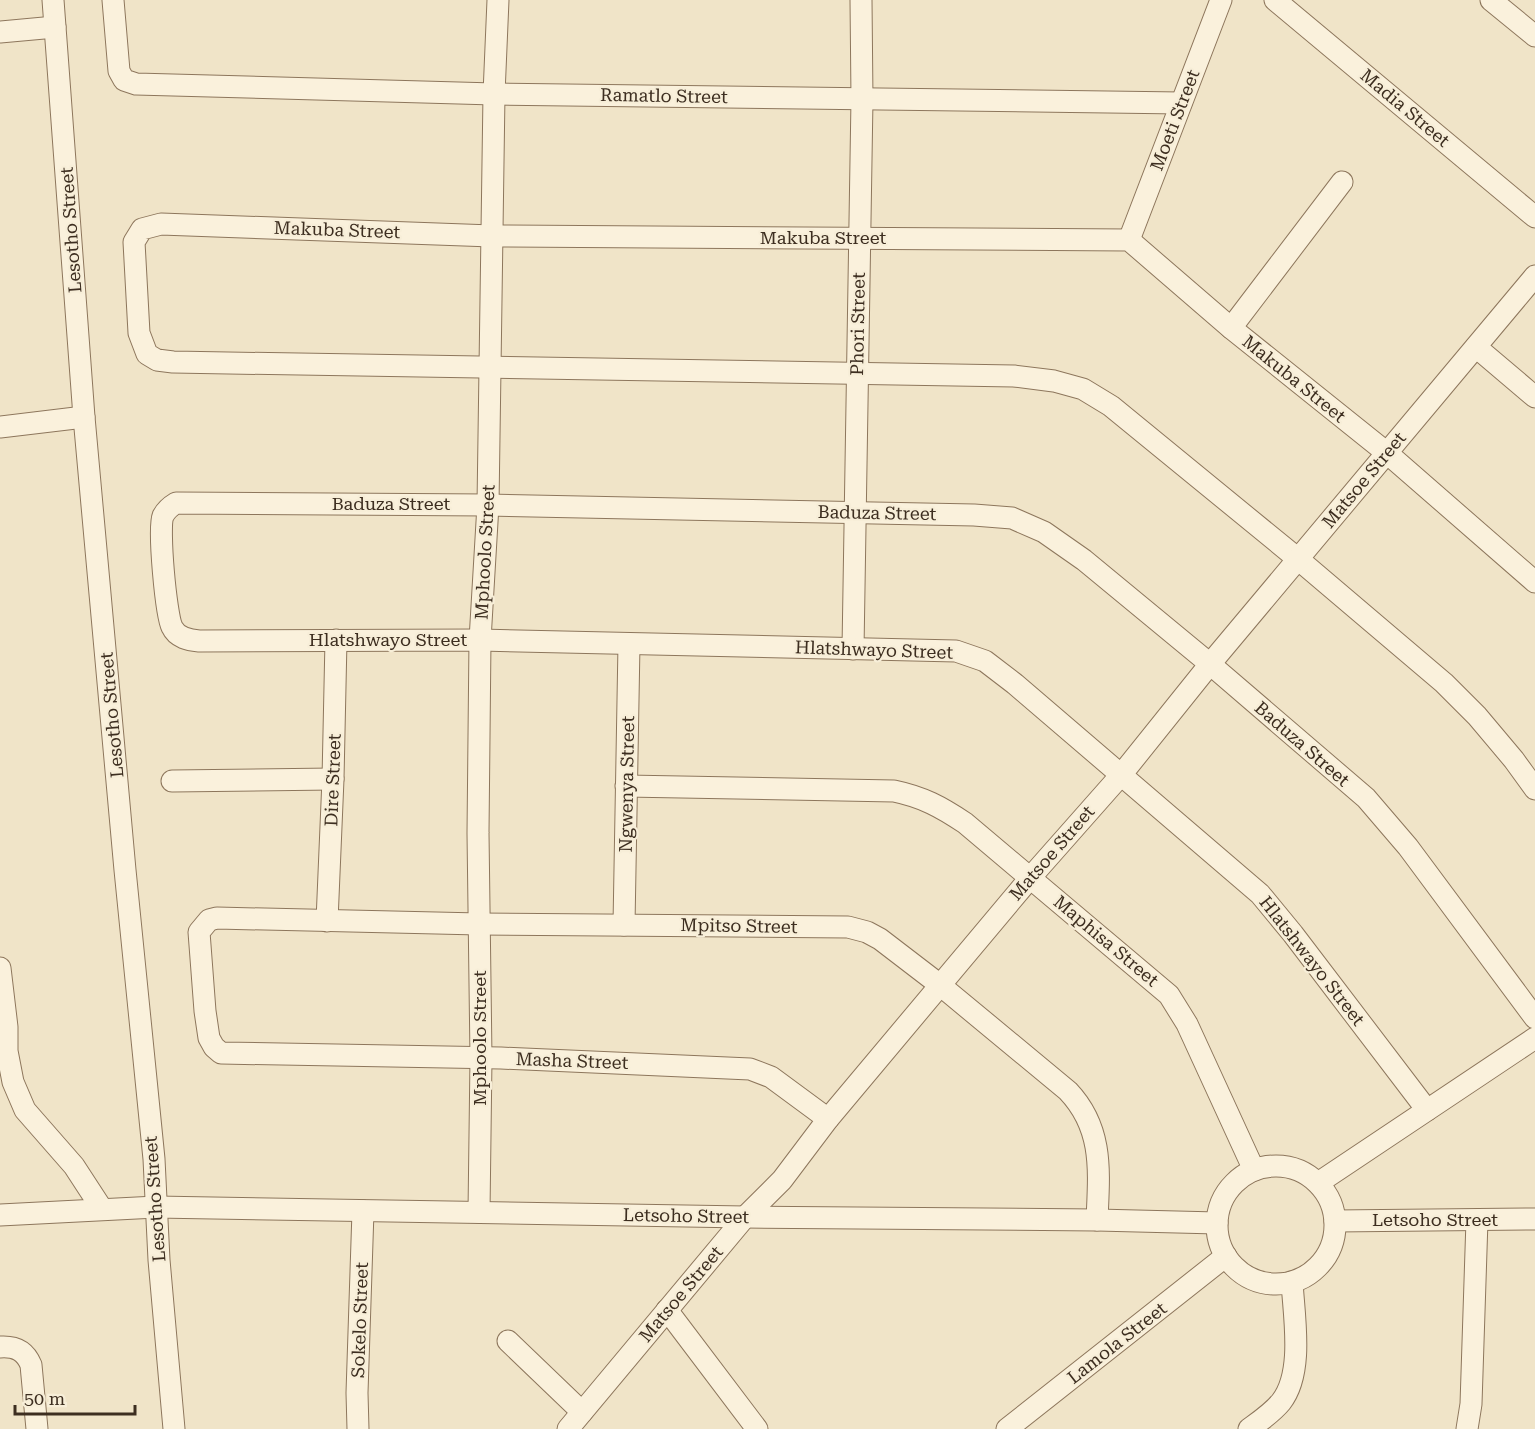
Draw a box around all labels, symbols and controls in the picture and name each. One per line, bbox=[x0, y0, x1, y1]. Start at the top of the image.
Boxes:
street label: Madia Street bbox=[1357, 64, 1454, 151]
street label: Moeti Street bbox=[1146, 66, 1204, 173]
street label: Ramatlo Street bbox=[600, 84, 728, 107]
street label: Lesotho Street bbox=[56, 166, 85, 294]
street label: Makuba Street bbox=[273, 217, 401, 242]
street label: Makuba Street bbox=[760, 227, 887, 248]
street label: Phori Street bbox=[846, 272, 869, 376]
street label: Makuba Street bbox=[1239, 331, 1350, 427]
street label: Matsoe Street bbox=[1317, 427, 1410, 532]
street label: Mphoolo Street bbox=[470, 484, 499, 620]
street label: Baduza Street bbox=[332, 493, 451, 514]
street label: Baduza Street bbox=[817, 501, 937, 524]
street label: Hlatshwayo Street bbox=[309, 629, 467, 650]
street label: Hlatshwayo Street bbox=[795, 636, 954, 663]
street label: Lesotho Street bbox=[96, 651, 127, 779]
street label: Baduza Street bbox=[1251, 697, 1354, 791]
street label: Ngwenya Street bbox=[615, 715, 638, 853]
street label: Dire Street bbox=[320, 733, 345, 827]
street label: Matsoe Street bbox=[1005, 801, 1099, 904]
street label: Maphisa Street bbox=[1050, 891, 1163, 991]
street label: Hlatshwayo Street bbox=[1255, 892, 1370, 1030]
street label: Mpitso Street bbox=[680, 914, 798, 937]
street label: Mphoolo Street bbox=[469, 970, 490, 1106]
street label: Masha Street bbox=[515, 1048, 629, 1073]
street label: Lesotho Street bbox=[140, 1135, 169, 1263]
street label: Letsoho Street bbox=[623, 1204, 750, 1227]
street label: Letsoho Street bbox=[1372, 1209, 1498, 1230]
street label: Matsoe Street bbox=[634, 1241, 727, 1346]
street label: Sokelo Street bbox=[347, 1261, 372, 1378]
street label: Lamola Street bbox=[1063, 1297, 1171, 1388]
scale bar bbox=[15, 1378, 135, 1416]
text: 50 m bbox=[24, 1388, 65, 1409]

